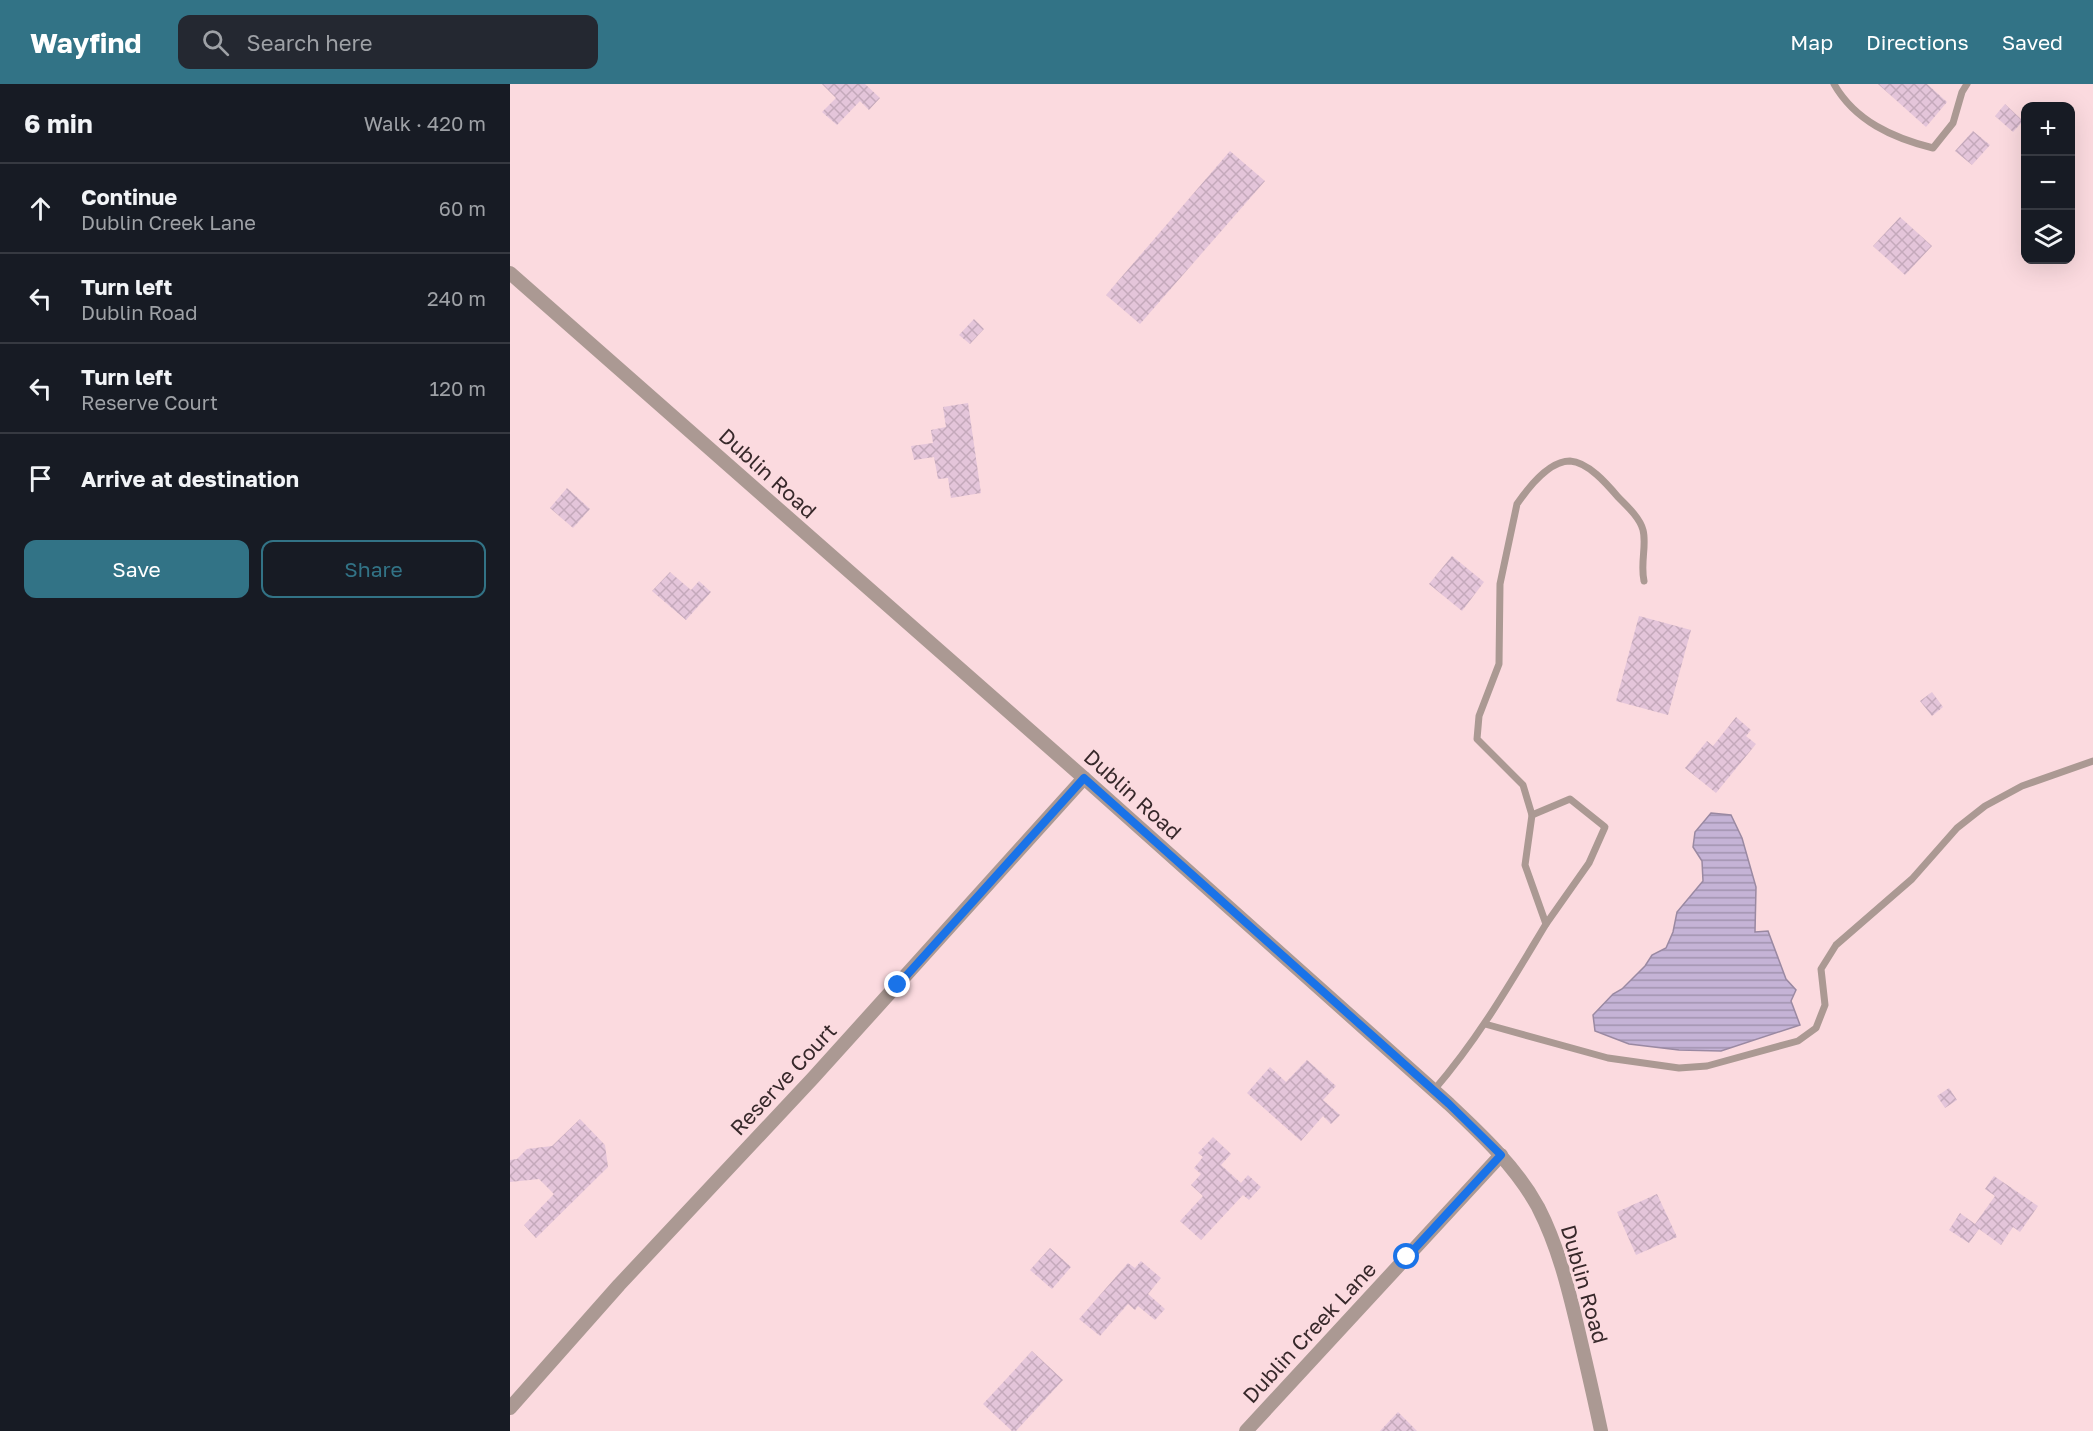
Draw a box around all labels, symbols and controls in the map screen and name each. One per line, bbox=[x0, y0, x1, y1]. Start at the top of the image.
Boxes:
search box bbox=[178, 15, 598, 69]
text: Wayfind bbox=[30, 26, 142, 59]
icon: search bbox=[199, 26, 232, 59]
text: Search here bbox=[247, 29, 373, 56]
text: Map bbox=[1790, 29, 1833, 55]
text: Directions bbox=[1866, 29, 1969, 55]
text: Saved bbox=[2002, 29, 2063, 55]
map controls bbox=[2021, 102, 2075, 264]
button: + bbox=[2021, 102, 2075, 156]
text: 6 min bbox=[24, 108, 93, 139]
text: Walk · 420 m bbox=[364, 111, 486, 135]
button: − bbox=[2021, 156, 2075, 210]
text: Continue bbox=[81, 183, 177, 210]
icon: ahead bbox=[24, 192, 57, 225]
text: 60 m bbox=[439, 196, 486, 220]
text: Dublin Creek Lane bbox=[81, 210, 256, 234]
button: layers bbox=[2021, 210, 2075, 264]
text: Turn left bbox=[81, 273, 172, 300]
icon: left bbox=[24, 282, 57, 315]
text: 240 m bbox=[427, 286, 486, 310]
text: Dublin Road bbox=[81, 300, 197, 324]
text: Turn left bbox=[81, 363, 172, 390]
icon: left bbox=[24, 372, 57, 405]
text: 120 m bbox=[430, 376, 486, 400]
text: Reserve Court bbox=[81, 390, 218, 414]
street label: Dublin Road bbox=[714, 422, 822, 524]
icon: arrive bbox=[24, 462, 57, 495]
text: Arrive at destination bbox=[81, 465, 299, 492]
button: Save bbox=[24, 540, 249, 598]
button: Share bbox=[261, 540, 486, 598]
street label: Dublin Road bbox=[1079, 743, 1187, 845]
route end bbox=[884, 971, 910, 997]
street label: Reserve Court bbox=[724, 1018, 842, 1140]
street label: Dublin Road bbox=[1556, 1222, 1614, 1346]
route start bbox=[1393, 1243, 1419, 1269]
street label: Dublin Creek Lane bbox=[1237, 1256, 1381, 1408]

